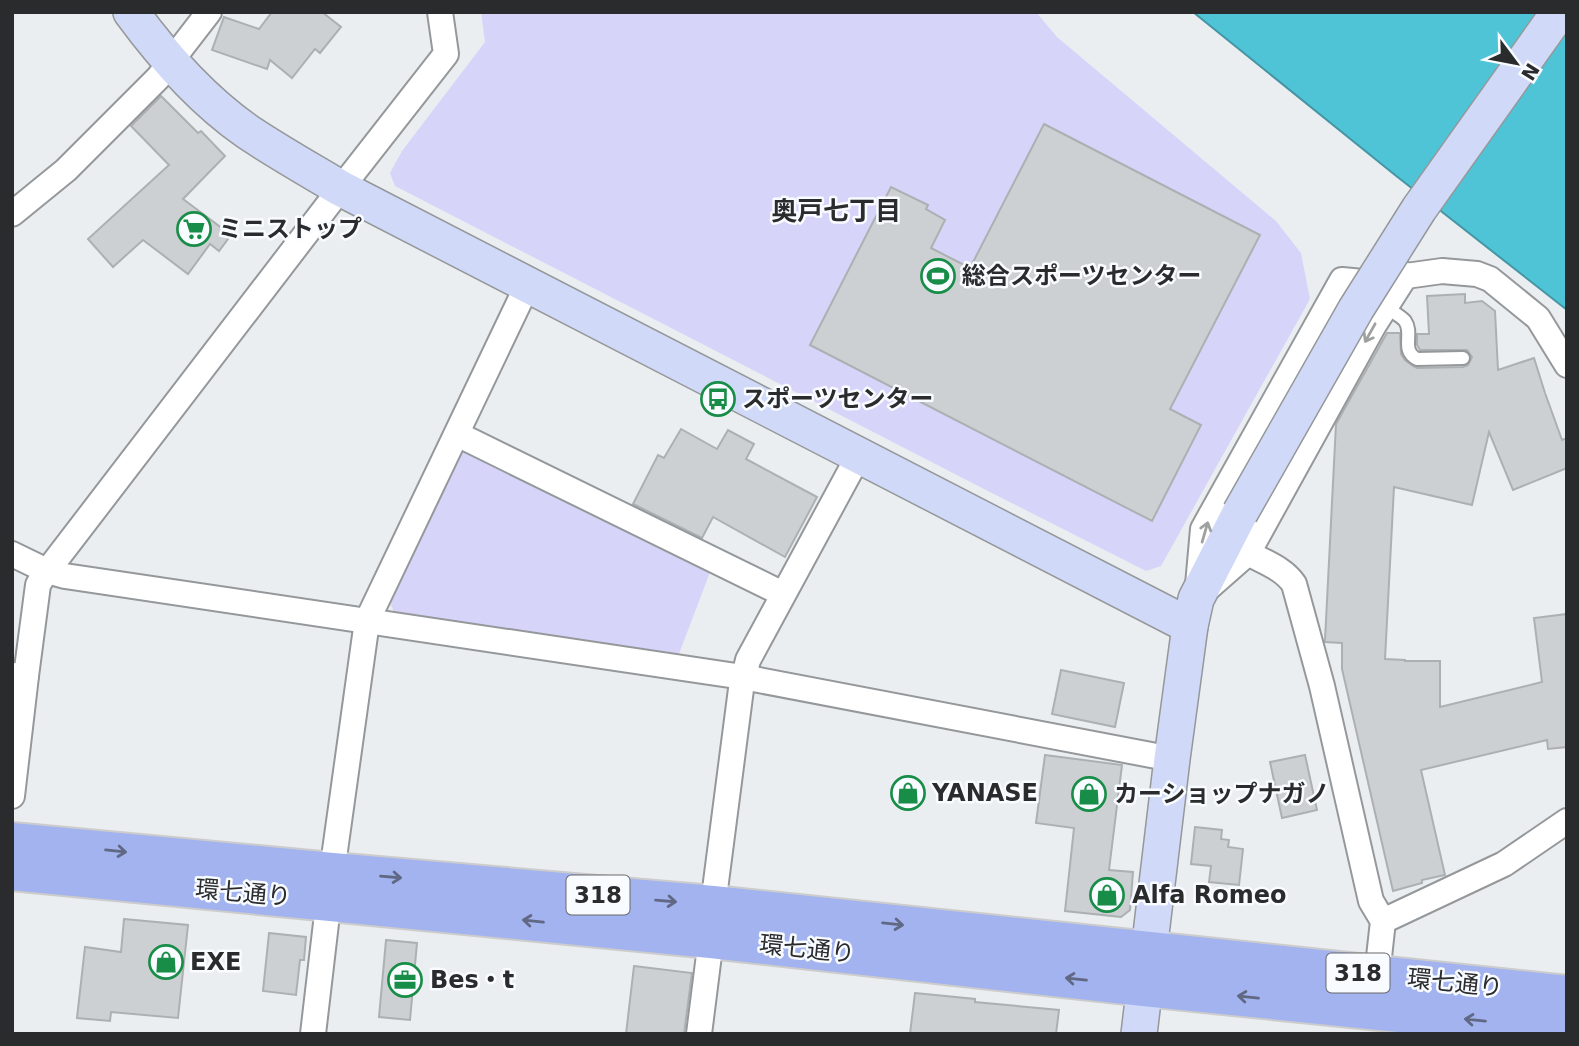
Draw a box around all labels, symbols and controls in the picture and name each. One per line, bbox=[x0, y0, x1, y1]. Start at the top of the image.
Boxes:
north arrow bbox=[1481, 28, 1551, 98]
text: N bbox=[1517, 59, 1544, 85]
district label: 奥戸七丁目 bbox=[771, 196, 901, 226]
supermarket icon: ミニストップ bbox=[175, 210, 213, 248]
place label: ミニストップ bbox=[218, 215, 362, 243]
sports icon: 総合スポーツセンター bbox=[919, 257, 957, 295]
place label: 総合スポーツセンター bbox=[962, 262, 1202, 290]
one-way arrow bbox=[1363, 322, 1376, 343]
bus stop icon: スポーツセンター bbox=[699, 380, 737, 418]
place label: スポーツセンター bbox=[742, 385, 934, 413]
one-way arrow bbox=[1199, 521, 1212, 543]
shop icon: YANASE bbox=[889, 774, 927, 812]
shop icon: カーショップナガノ bbox=[1070, 775, 1108, 813]
place label: YANASE bbox=[931, 779, 1038, 807]
place label: カーショップナガノ bbox=[1114, 780, 1330, 808]
one-way arrow bbox=[104, 845, 126, 858]
one-way arrow bbox=[379, 871, 402, 884]
street label: 環七通り bbox=[194, 875, 292, 911]
road number: 318 bbox=[566, 876, 630, 914]
shop icon: Alfa Romeo bbox=[1088, 876, 1126, 914]
place label: Alfa Romeo bbox=[1132, 881, 1287, 909]
one-way arrow bbox=[654, 895, 677, 908]
one-way arrow bbox=[522, 914, 545, 927]
one-way arrow bbox=[881, 918, 903, 931]
street label: 環七通り bbox=[758, 930, 856, 968]
shop icon: EXE bbox=[147, 943, 185, 981]
place label: EXE bbox=[190, 948, 241, 976]
road number: 318 bbox=[1326, 954, 1390, 992]
office icon: Bes・t bbox=[386, 961, 424, 999]
street label: 環七通り bbox=[1406, 964, 1504, 1002]
place label: Bes・t bbox=[430, 966, 514, 994]
one-way arrow bbox=[1065, 972, 1088, 985]
one-way arrow bbox=[1237, 990, 1260, 1003]
one-way arrow bbox=[1464, 1013, 1486, 1026]

